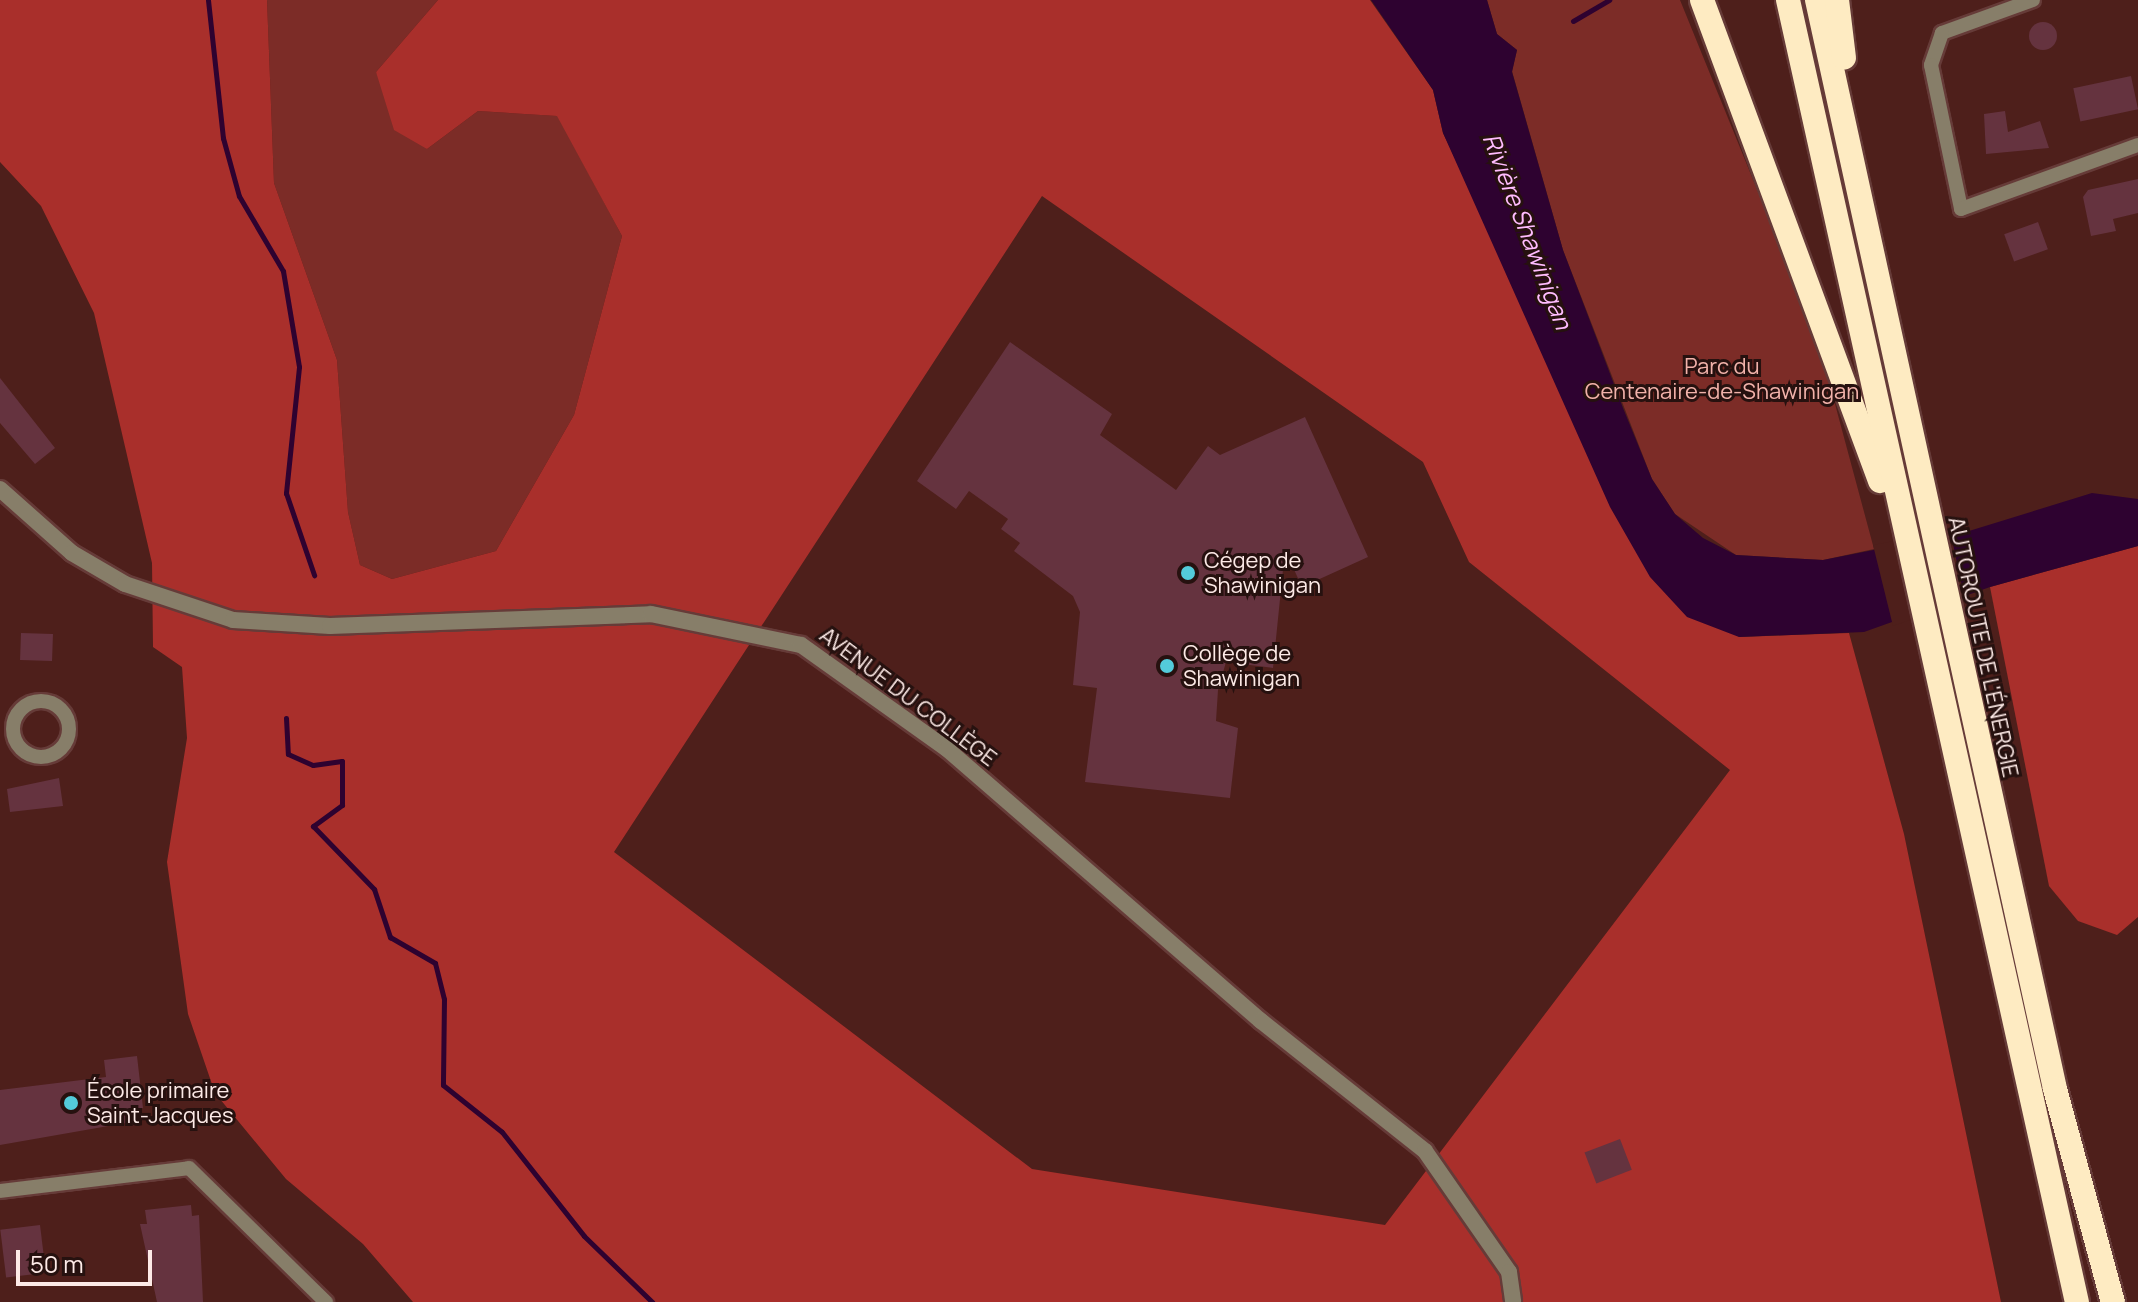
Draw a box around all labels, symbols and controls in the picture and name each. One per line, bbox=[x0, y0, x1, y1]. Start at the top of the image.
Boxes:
water label: Rivière Shawinigan bbox=[1477, 129, 1579, 333]
park label: Parc du Centenaire-de-Shawinigan bbox=[1585, 353, 1859, 404]
street label: AUTOROUTE DE L'ÉNERGIE bbox=[1942, 514, 2024, 780]
place label: Cégep de Shawinigan bbox=[1204, 547, 1321, 598]
marker: Cégep de Shawinigan bbox=[1179, 564, 1197, 582]
street label: AVENUE DU COLLÈGE bbox=[814, 622, 1002, 772]
place label: Collège de Shawinigan bbox=[1183, 640, 1300, 692]
marker: Collège de Shawinigan bbox=[1158, 657, 1176, 675]
place label: École primaire Saint-Jacques bbox=[87, 1077, 233, 1128]
marker: École primaire Saint-Jacques bbox=[62, 1094, 80, 1112]
scale bar bbox=[20, 1234, 156, 1284]
text: 50 m bbox=[30, 1247, 84, 1280]

